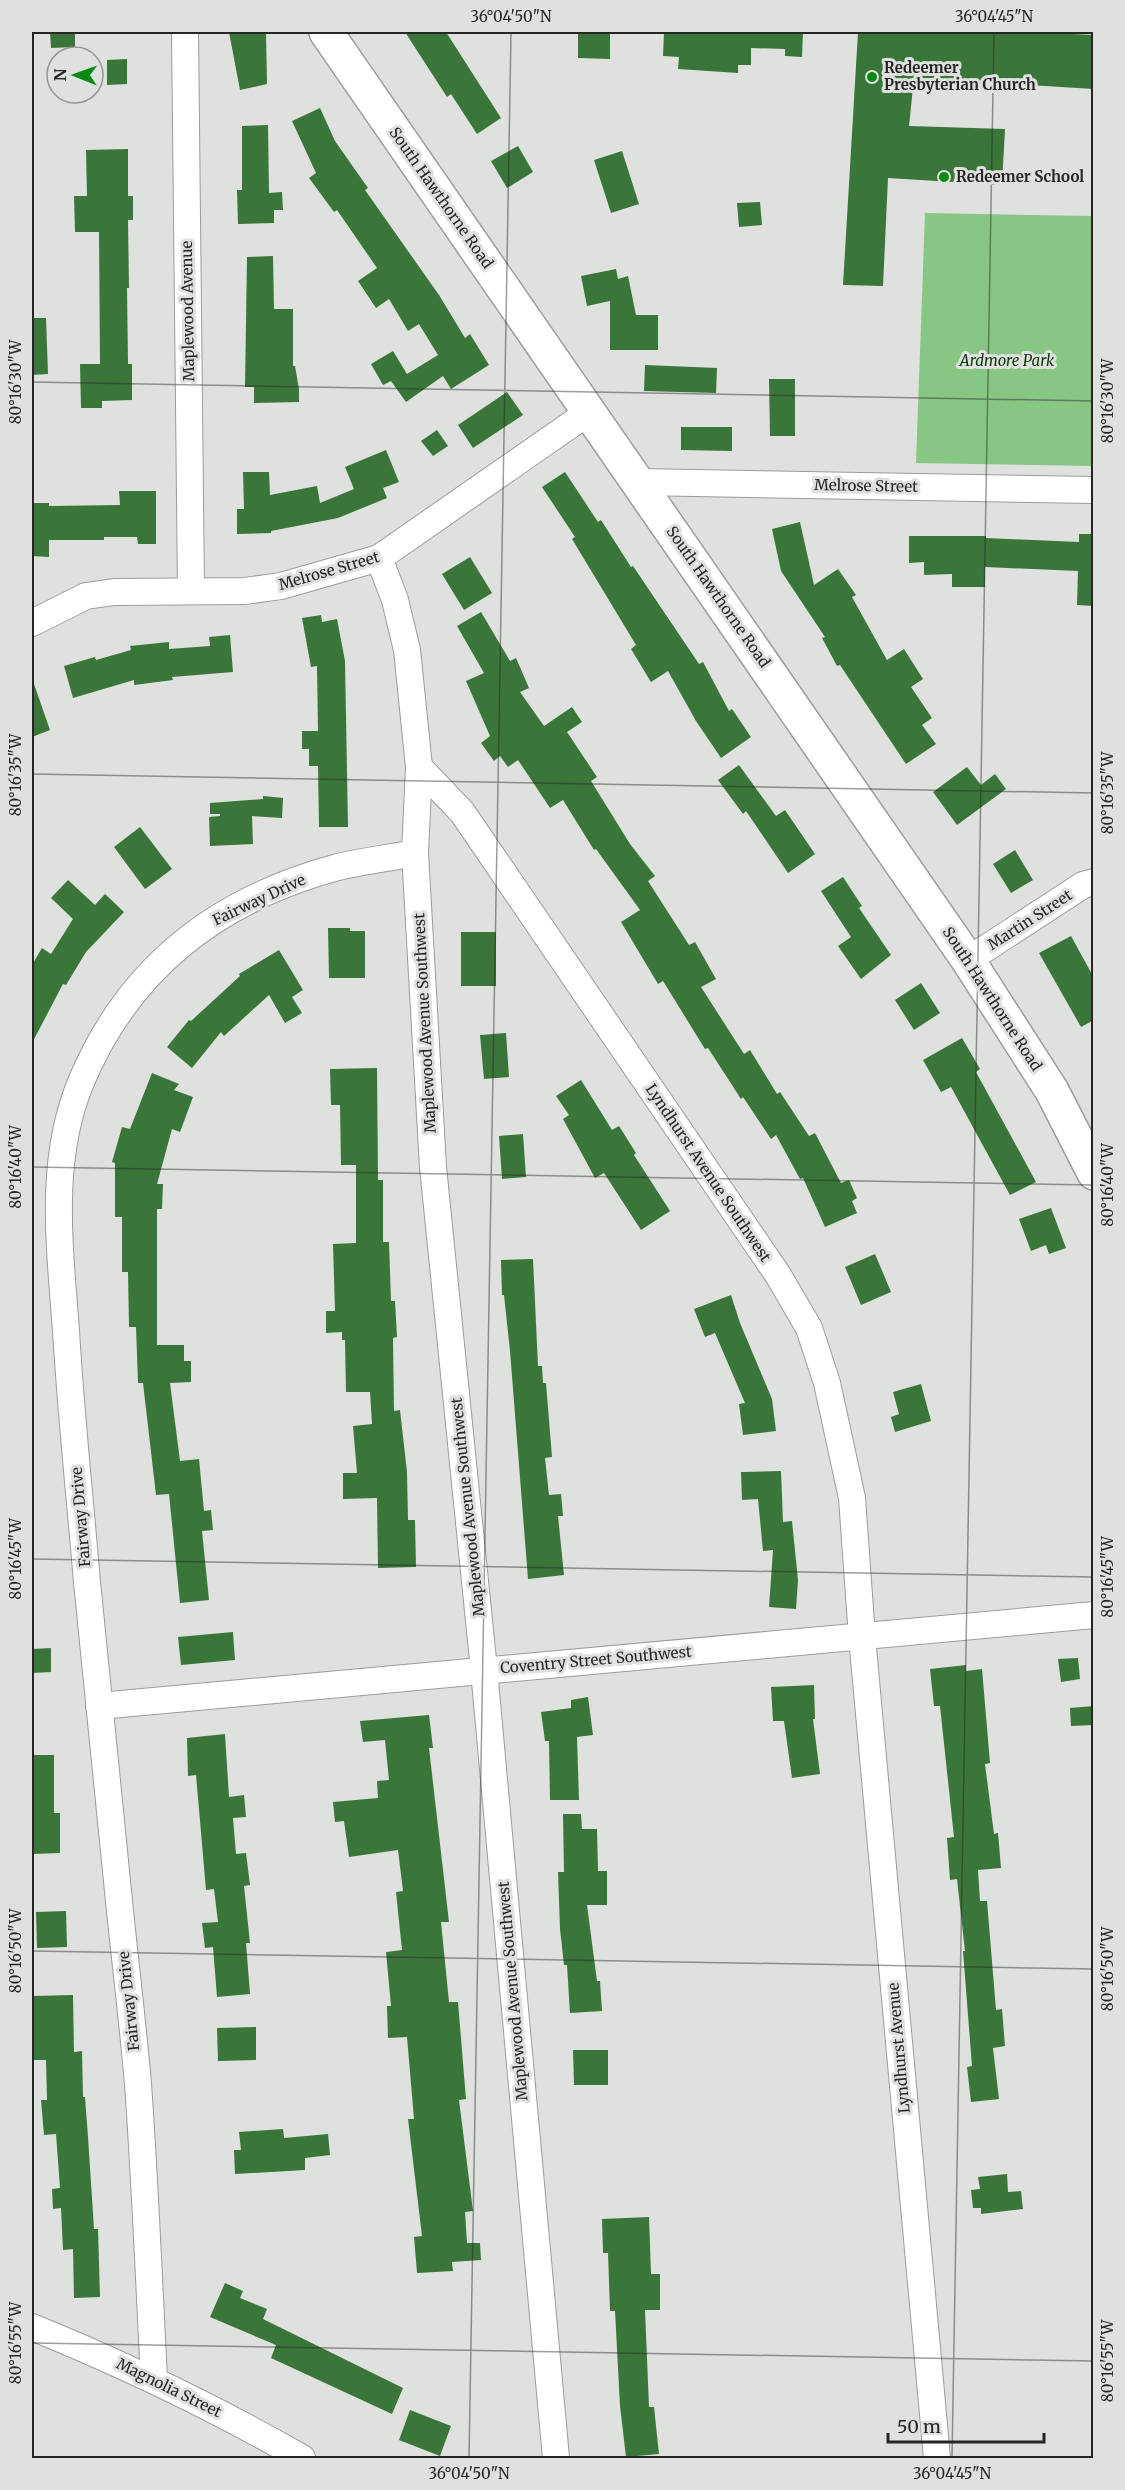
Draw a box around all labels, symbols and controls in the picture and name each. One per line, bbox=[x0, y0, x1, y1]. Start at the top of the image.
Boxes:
text: 36°04'50"N bbox=[470, 7, 552, 26]
text: 36°04'45"N bbox=[955, 7, 1033, 26]
north arrow bbox=[45, 45, 105, 105]
place label: Redeemer Presbyterian Church bbox=[884, 58, 1036, 94]
text: N bbox=[50, 68, 70, 81]
marker: Redeemer Presbyterian Church bbox=[865, 70, 879, 84]
street label: South Hawthorne Road bbox=[385, 123, 497, 272]
place label: Redeemer School bbox=[956, 167, 1084, 186]
marker: Redeemer School bbox=[937, 170, 951, 184]
street label: Maplewood Avenue bbox=[177, 240, 198, 381]
text: 80°16'30"W bbox=[6, 339, 25, 424]
park label: Ardmore Park bbox=[959, 351, 1055, 370]
text: 80°16'30"W bbox=[1098, 358, 1117, 443]
street label: Melrose Street bbox=[814, 475, 918, 496]
street label: South Hawthorne Road bbox=[662, 522, 774, 671]
street label: Melrose Street bbox=[276, 547, 382, 594]
text: 80°16'35"W bbox=[6, 733, 25, 816]
text: 80°16'35"W bbox=[1098, 751, 1117, 834]
street label: Fairway Drive bbox=[209, 870, 308, 929]
street label: Martin Street bbox=[984, 885, 1076, 954]
street label: Maplewood Avenue Southwest bbox=[409, 912, 440, 1134]
street label: South Hawthorne Road bbox=[939, 923, 1046, 1074]
street label: Lyndhurst Avenue Southwest bbox=[642, 1080, 775, 1266]
text: 80°16'40"W bbox=[6, 1124, 25, 1209]
text: 80°16'40"W bbox=[1098, 1142, 1117, 1227]
street label: Maplewood Avenue Southwest bbox=[447, 1396, 488, 1618]
street label: Fairway Drive bbox=[67, 1466, 94, 1568]
text: 80°16'45"W bbox=[6, 1517, 25, 1600]
text: 80°16'45"W bbox=[1098, 1535, 1117, 1618]
street label: Coventry Street Southwest bbox=[499, 1642, 693, 1677]
street label: Maplewood Avenue Southwest bbox=[493, 1880, 532, 2102]
text: 80°16'50"W bbox=[6, 1908, 25, 1993]
text: 80°16'50"W bbox=[1098, 1926, 1117, 2011]
street label: Fairway Drive bbox=[114, 1950, 143, 2052]
street label: Lyndhurst Avenue bbox=[883, 1982, 914, 2114]
text: 80°16'55"W bbox=[6, 2301, 25, 2384]
text: 80°16'55"W bbox=[1098, 2319, 1117, 2402]
street label: Magnolia Street bbox=[113, 2354, 225, 2421]
scale bar bbox=[888, 2406, 1044, 2444]
text: 50 m bbox=[897, 2415, 941, 2438]
text: 36°04'50"N bbox=[428, 2464, 510, 2483]
text: 36°04'45"N bbox=[913, 2464, 991, 2483]

